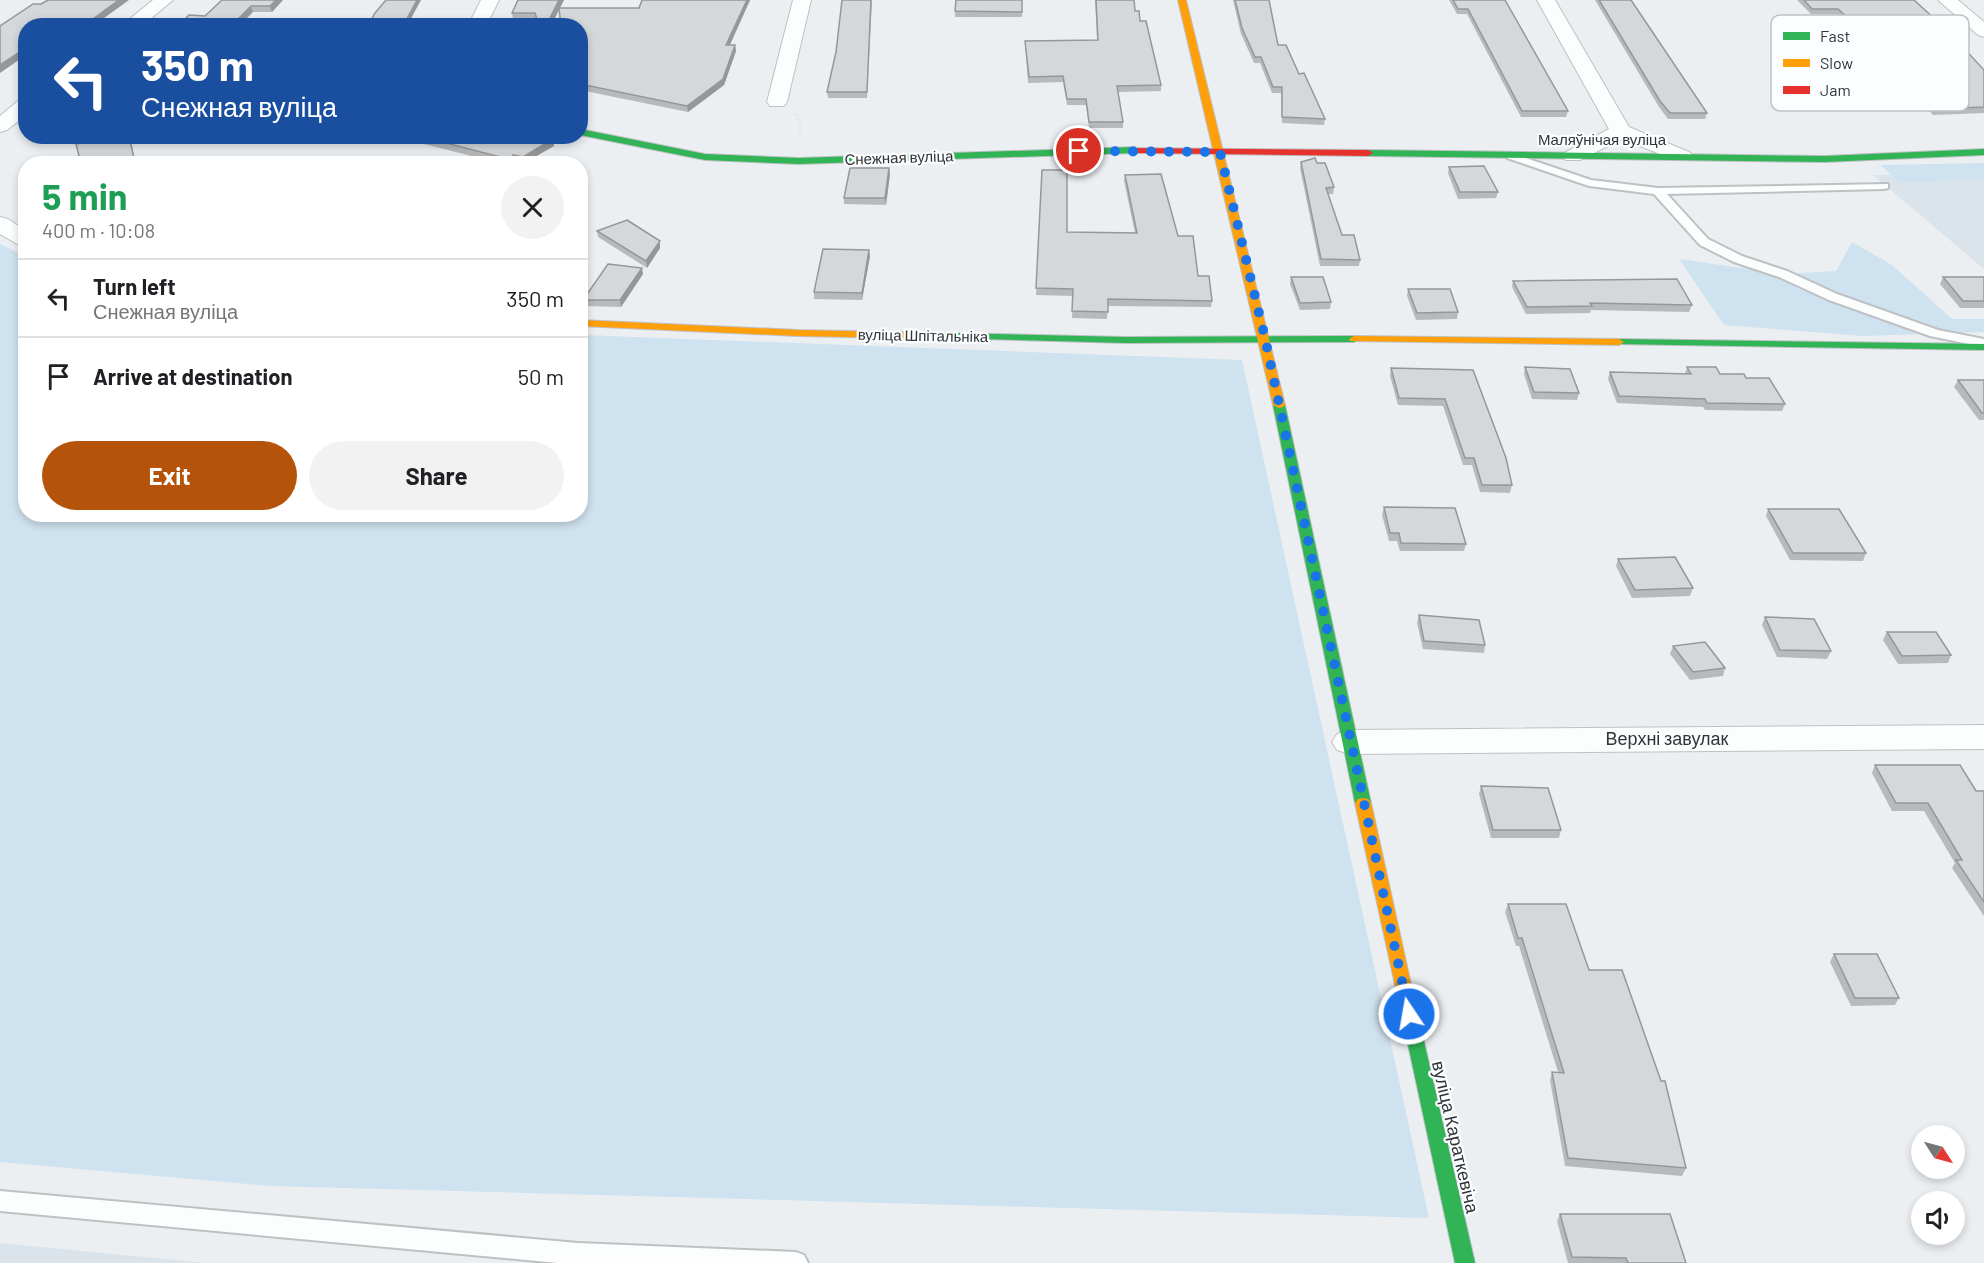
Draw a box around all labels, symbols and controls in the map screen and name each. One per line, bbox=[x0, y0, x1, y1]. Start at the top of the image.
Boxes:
legend bbox=[1771, 15, 1969, 111]
text: Fast bbox=[1820, 26, 1850, 45]
text: 350 m bbox=[141, 39, 254, 89]
icon: left bbox=[42, 42, 120, 120]
text: Slow bbox=[1820, 53, 1853, 72]
text: Jam bbox=[1820, 80, 1851, 99]
text: Снежная вуліца bbox=[141, 90, 337, 122]
pin bbox=[1053, 125, 1104, 176]
street label: Маляўнічая вуліца bbox=[1538, 130, 1667, 148]
icon: arrive bbox=[1062, 134, 1095, 167]
street label: Снежная вуліца bbox=[844, 146, 954, 168]
text: 5 min bbox=[42, 174, 128, 217]
button: close bbox=[501, 176, 564, 239]
text: 400 m · 10:08 bbox=[42, 218, 155, 242]
text: Turn left bbox=[93, 273, 176, 299]
icon: left bbox=[42, 282, 75, 315]
text: 350 m bbox=[506, 285, 564, 311]
text: Снежная вуліца bbox=[93, 299, 238, 323]
street label: вуліца Шпітальніка bbox=[858, 325, 989, 345]
icon: arrive bbox=[42, 360, 75, 393]
text: Arrive at destination bbox=[93, 363, 292, 389]
text: 50 m bbox=[518, 363, 564, 389]
button: Exit bbox=[42, 441, 297, 510]
button: Share bbox=[309, 441, 564, 510]
street label: Верхні завулак bbox=[1606, 727, 1729, 749]
position arrow bbox=[1377, 982, 1441, 1046]
street label: вуліца Караткевіча bbox=[1428, 1058, 1484, 1216]
north arrow bbox=[1911, 1125, 1965, 1179]
map controls bbox=[1911, 1125, 1965, 1245]
button: sound bbox=[1911, 1191, 1965, 1245]

